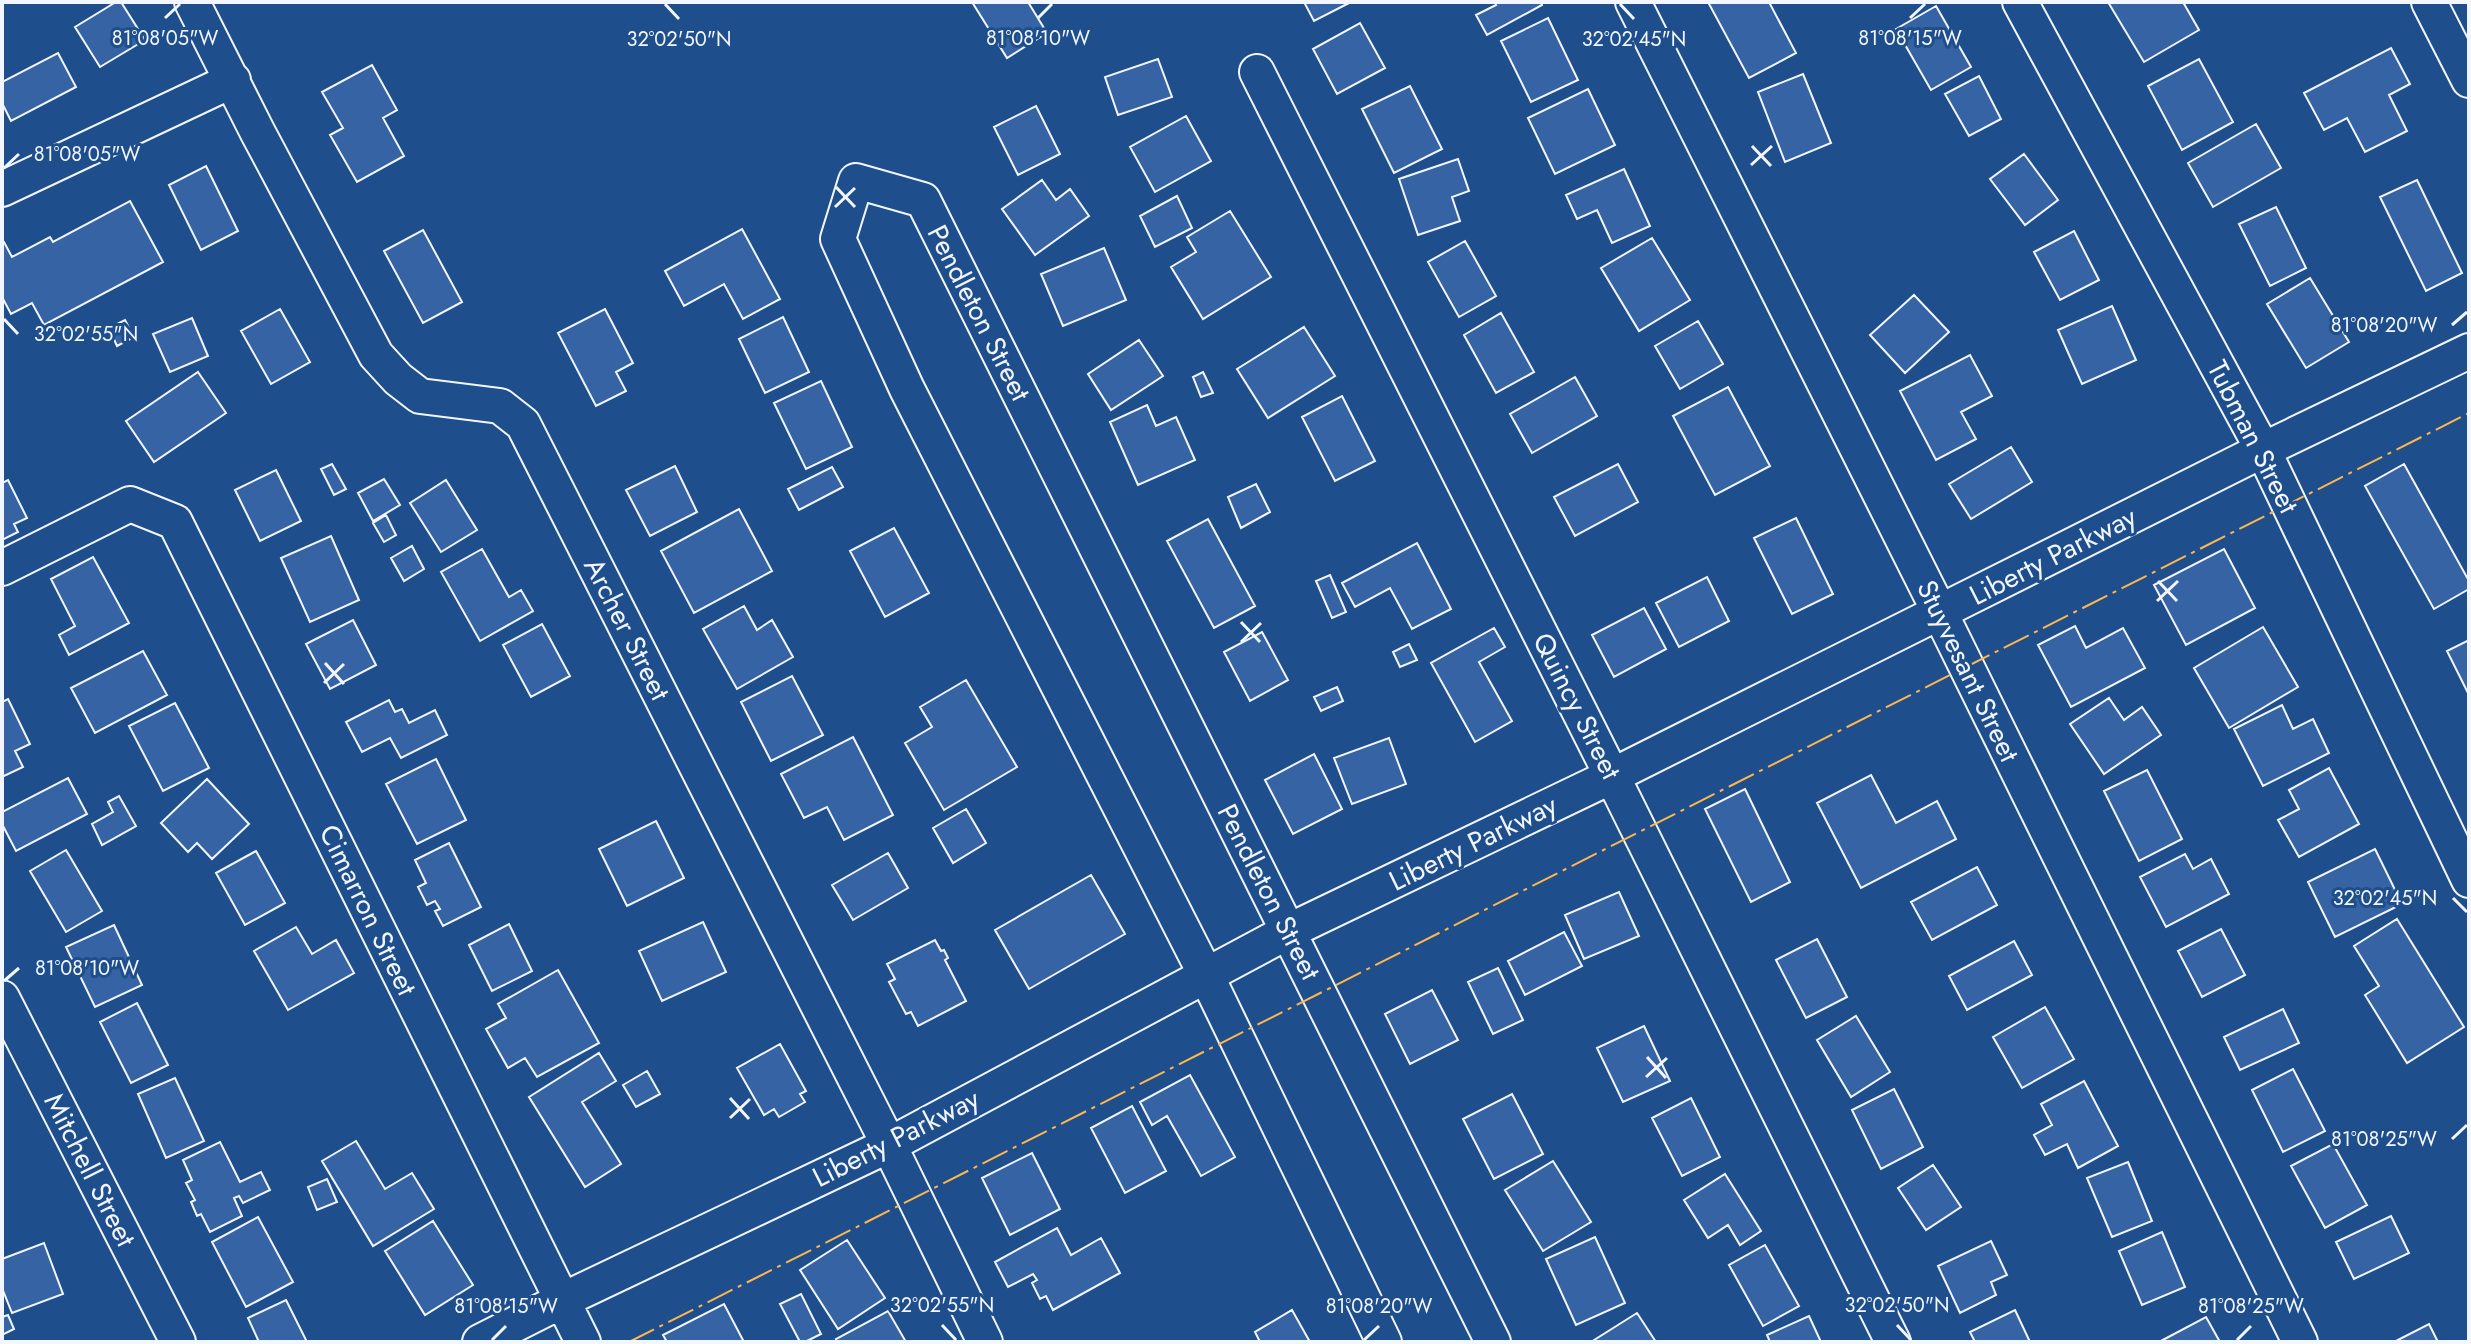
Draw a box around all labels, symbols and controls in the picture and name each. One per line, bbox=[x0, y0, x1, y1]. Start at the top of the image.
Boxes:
text: 81°08'05"W bbox=[112, 24, 218, 53]
text: 81°08'10"W bbox=[986, 24, 1090, 53]
text: 81°08'15"W bbox=[1858, 24, 1962, 53]
text: 32°02'50"N bbox=[626, 25, 732, 54]
text: 32°02'45"N bbox=[1582, 25, 1686, 54]
text: 81°08'05"W bbox=[34, 140, 140, 169]
street label: Pendleton Street bbox=[917, 218, 1041, 408]
text: 81°08'20"W bbox=[2331, 311, 2437, 340]
text: 32°02'55"N bbox=[34, 320, 138, 349]
street label: Tubman Street bbox=[2197, 353, 2309, 521]
street label: Liberty Parkway bbox=[1962, 496, 2144, 616]
street label: Archer Street bbox=[574, 551, 681, 708]
street label: Stuyvesant Street bbox=[1906, 573, 2030, 769]
street label: Quincy Street bbox=[1522, 626, 1632, 787]
street label: Liberty Parkway bbox=[1382, 784, 1565, 901]
street label: Pendleton Street bbox=[1207, 797, 1331, 987]
street label: Cimarron Street bbox=[309, 818, 427, 1003]
text: 32°02'45"N bbox=[2333, 884, 2437, 913]
text: 81°08'10"W bbox=[35, 954, 139, 983]
street label: Liberty Parkway bbox=[805, 1078, 987, 1198]
street label: Mitchell Street bbox=[34, 1086, 146, 1254]
text: 81°08'25"W bbox=[2331, 1125, 2437, 1154]
text: 32°02'55"N bbox=[890, 1291, 994, 1320]
text: 32°02'50"N bbox=[1844, 1291, 1950, 1320]
text: 81°08'15"W bbox=[454, 1292, 558, 1321]
text: 81°08'20"W bbox=[1326, 1292, 1432, 1321]
text: 81°08'25"W bbox=[2198, 1292, 2304, 1321]

